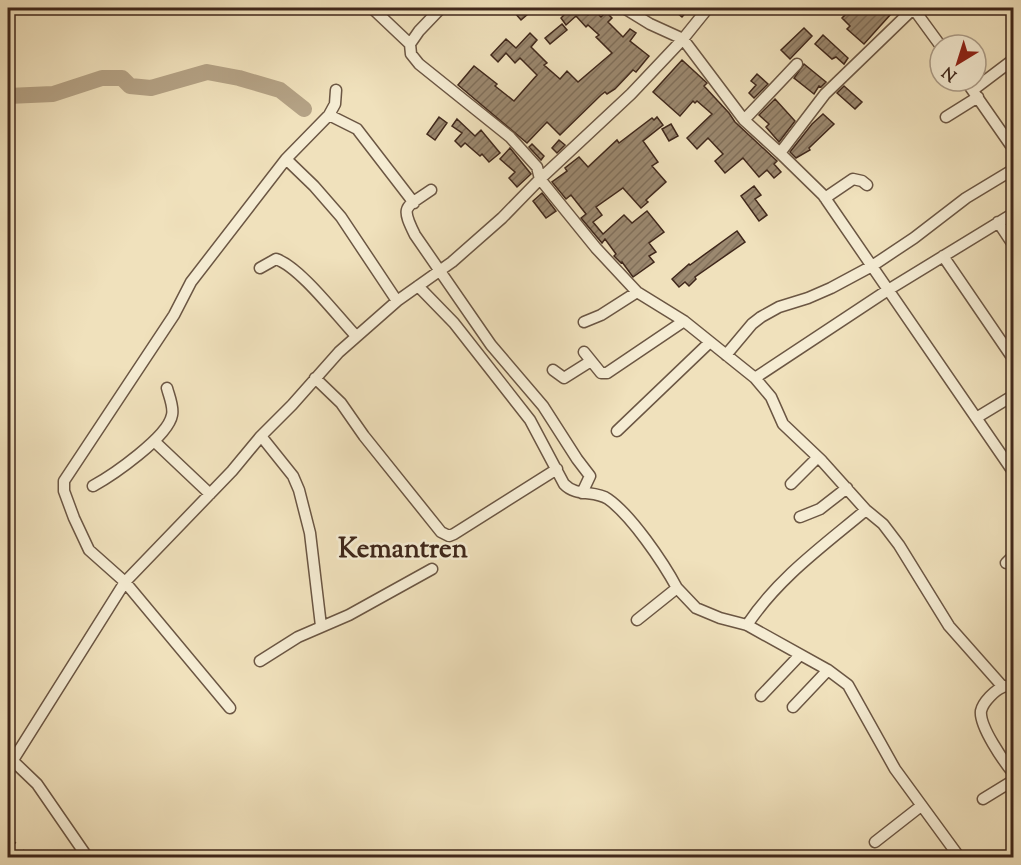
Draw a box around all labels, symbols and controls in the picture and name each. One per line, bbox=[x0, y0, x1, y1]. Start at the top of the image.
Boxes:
north arrow bbox=[928, 33, 988, 93]
text: N bbox=[938, 60, 962, 86]
district label: Kemantren bbox=[338, 531, 468, 570]

